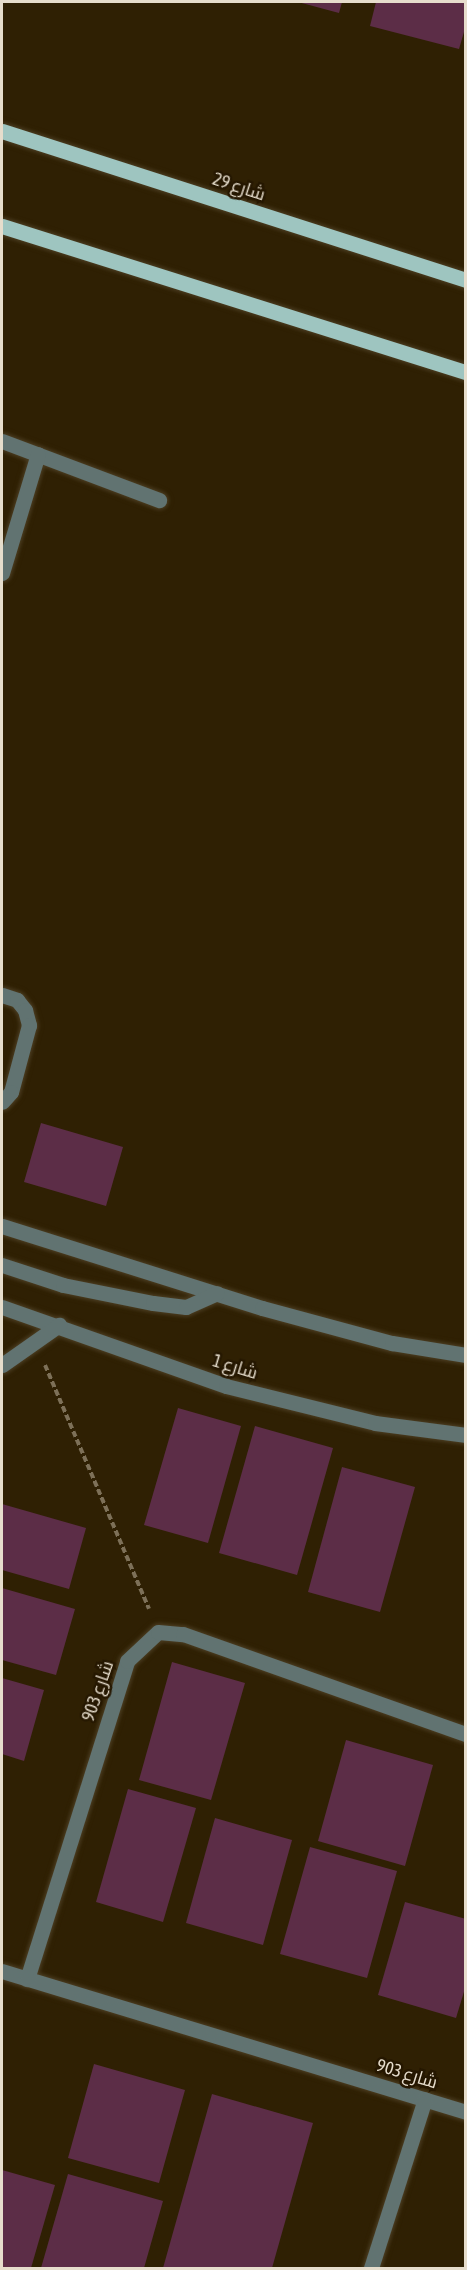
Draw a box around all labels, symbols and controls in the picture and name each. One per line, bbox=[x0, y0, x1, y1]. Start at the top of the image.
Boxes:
street label: شارع 29 bbox=[210, 168, 268, 206]
street label: شارع 1 bbox=[210, 1350, 260, 1384]
street label: شارع 903 bbox=[78, 1658, 118, 1724]
street label: شارع 903 bbox=[374, 2055, 440, 2093]

